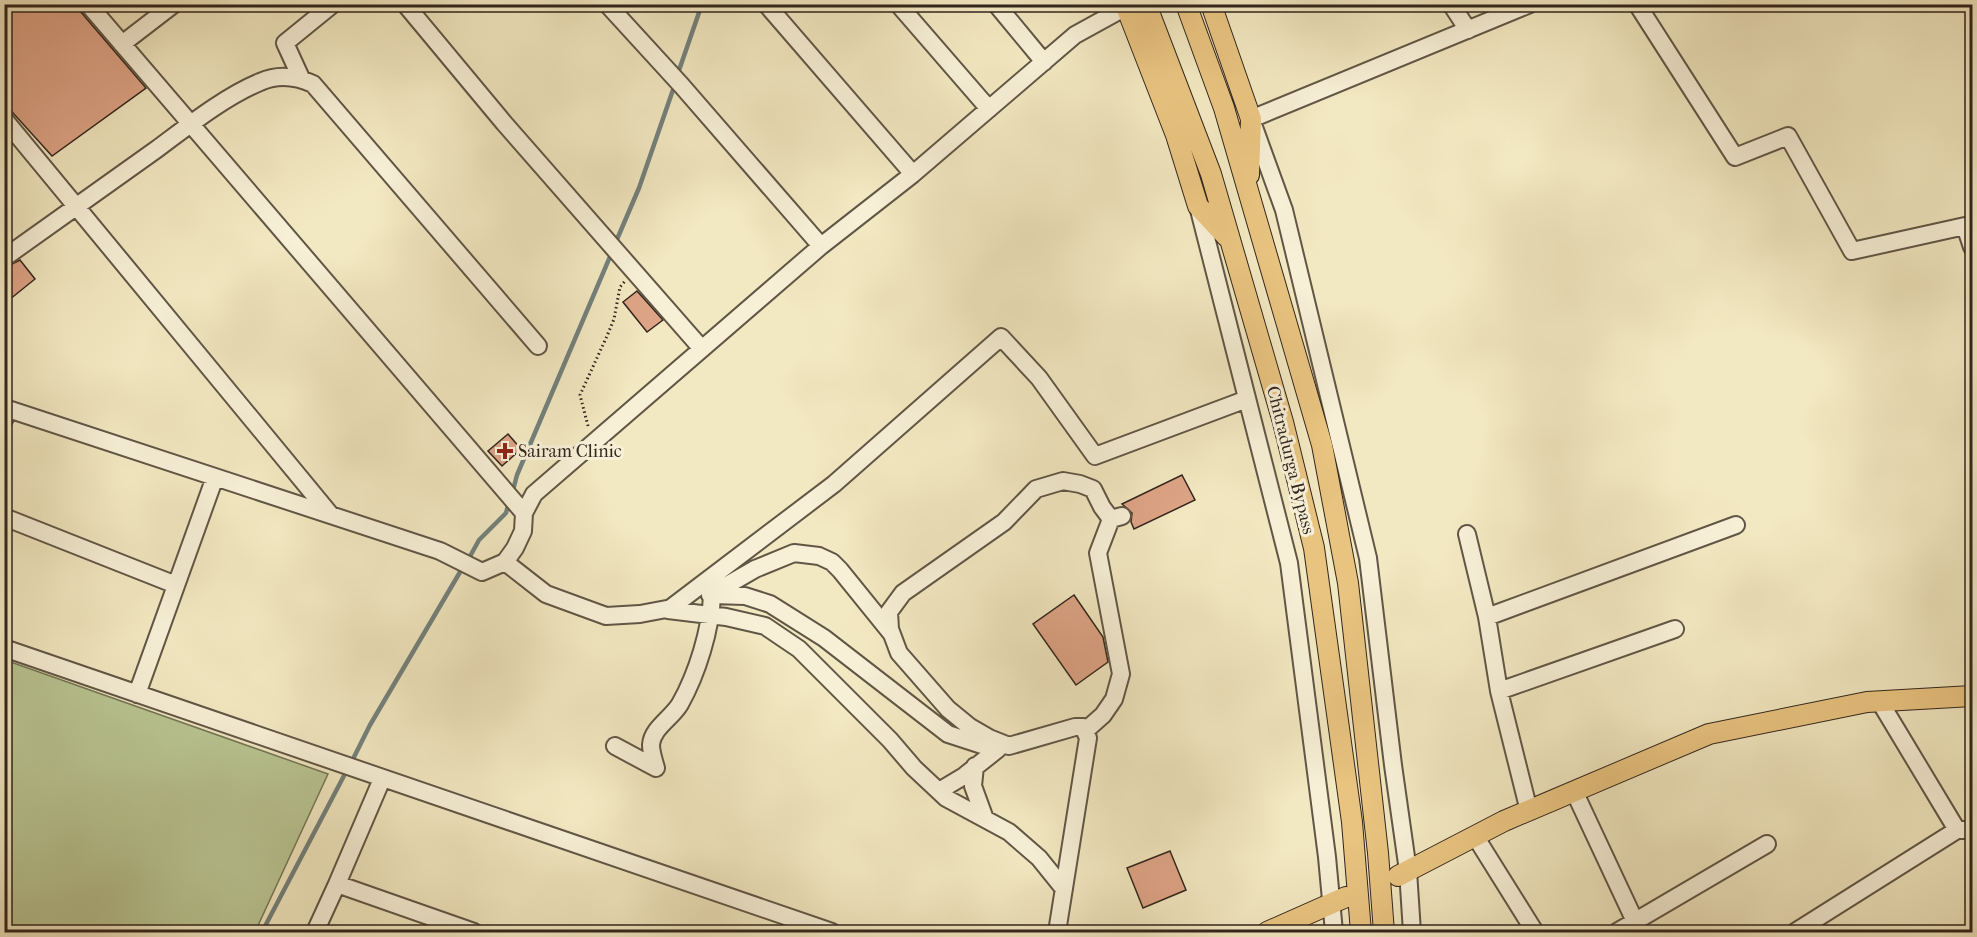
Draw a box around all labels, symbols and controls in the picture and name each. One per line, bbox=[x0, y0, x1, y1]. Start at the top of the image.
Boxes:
street label: Chitradurga Bypass bbox=[1262, 384, 1319, 537]
place label: Sairam Clinic bbox=[518, 441, 622, 462]
marker: Sairam Clinic bbox=[496, 442, 514, 460]

